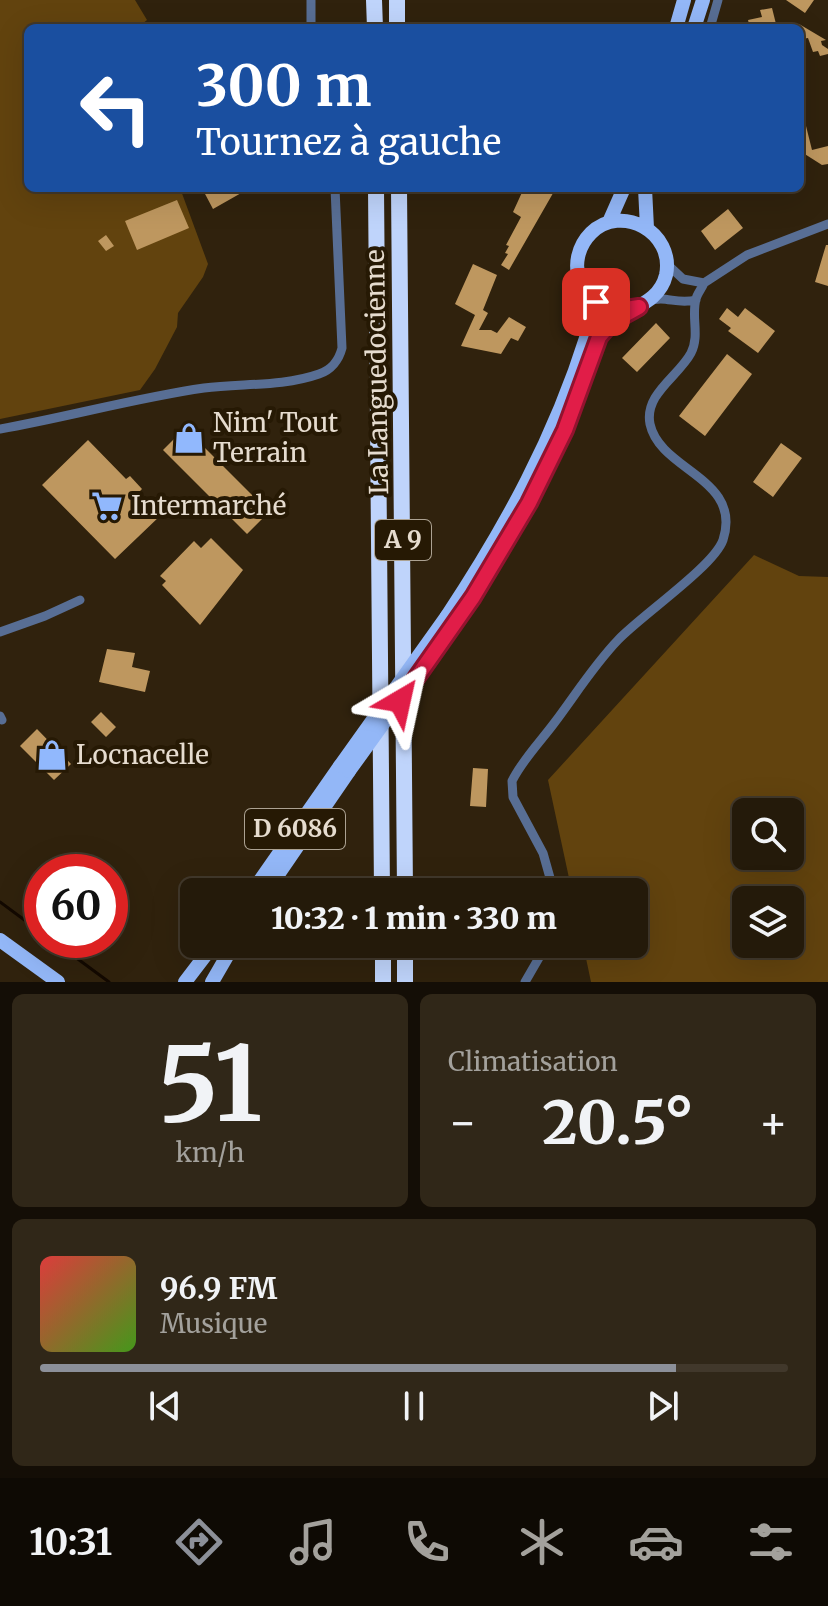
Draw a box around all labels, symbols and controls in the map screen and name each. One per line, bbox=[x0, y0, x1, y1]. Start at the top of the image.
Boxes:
text: 300 m bbox=[196, 51, 372, 121]
icon: left bbox=[64, 56, 168, 160]
text: Tournez à gauche bbox=[196, 120, 501, 165]
street label: La Languedocienne bbox=[358, 249, 395, 495]
pin bbox=[562, 268, 630, 336]
icon: arrive bbox=[574, 280, 618, 324]
place label: Nim' Tout Terrain bbox=[213, 406, 338, 469]
shop icon: Nim' Tout Terrain bbox=[172, 421, 206, 455]
supermarket icon: Intermarché bbox=[90, 489, 124, 523]
place label: Intermarché bbox=[131, 489, 286, 522]
road number: A 9 bbox=[375, 520, 431, 560]
position arrow bbox=[358, 659, 442, 743]
shop icon: Locnacelle bbox=[35, 738, 69, 772]
place label: Locnacelle bbox=[76, 738, 209, 771]
map controls bbox=[732, 798, 804, 958]
button: search bbox=[732, 798, 804, 870]
road number: D 6086 bbox=[245, 809, 345, 849]
speed limit sign: 60 bbox=[24, 854, 128, 958]
button: layers bbox=[732, 886, 804, 958]
text: 10:32 · 1 min · 330 m bbox=[271, 899, 557, 937]
text: 51 bbox=[158, 1019, 262, 1149]
text: Climatisation bbox=[448, 1045, 618, 1078]
text: 20.5° bbox=[542, 1085, 694, 1160]
text: − bbox=[448, 1095, 477, 1150]
text: + bbox=[759, 1095, 788, 1150]
text: km/h bbox=[176, 1136, 244, 1169]
text: 96.9 FM bbox=[160, 1269, 277, 1307]
text: Musique bbox=[160, 1307, 267, 1340]
icon: previous bbox=[143, 1384, 187, 1428]
icon: pause bbox=[392, 1384, 436, 1428]
icon: next bbox=[641, 1384, 685, 1428]
icon: directions bbox=[171, 1514, 227, 1570]
icon: music bbox=[285, 1514, 341, 1570]
icon: phone bbox=[399, 1514, 455, 1570]
icon: climate bbox=[514, 1514, 570, 1570]
icon: car bbox=[628, 1514, 684, 1570]
icon: filters bbox=[743, 1514, 799, 1570]
text: 10:31 bbox=[29, 1520, 112, 1565]

